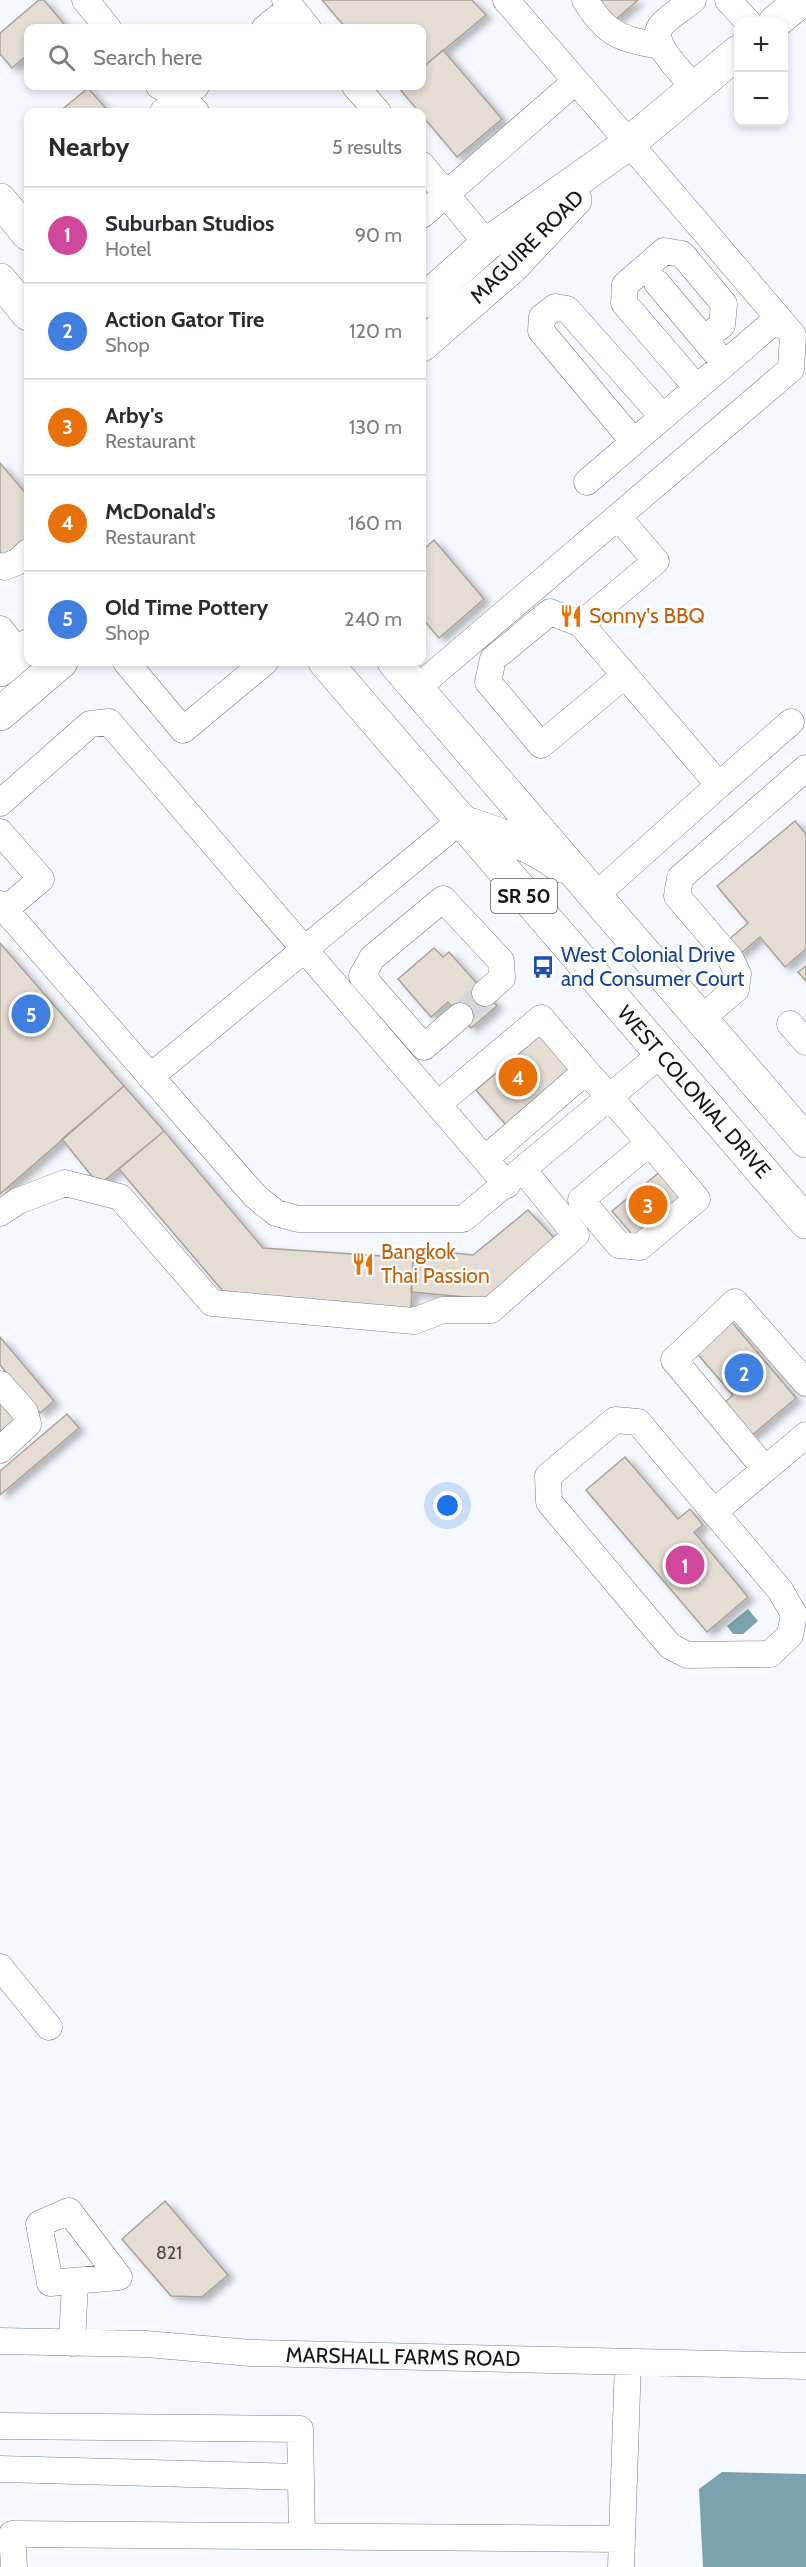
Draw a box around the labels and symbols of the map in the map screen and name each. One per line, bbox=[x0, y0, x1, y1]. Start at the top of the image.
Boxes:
street label: MAGUIRE ROAD bbox=[465, 185, 589, 309]
restaurant icon: Sonny's BBQ bbox=[558, 603, 584, 629]
place label: Sonny's BBQ bbox=[589, 603, 705, 628]
road number: SR 50 bbox=[491, 879, 557, 913]
place label: West Colonial Drive and Consumer Court bbox=[561, 942, 744, 991]
bus stop icon: West Colonial Drive and Consumer Court bbox=[530, 954, 556, 980]
pin: 5 bbox=[12, 992, 51, 1036]
street label: WEST COLONIAL DRIVE bbox=[613, 1000, 776, 1183]
pin: 4 bbox=[498, 1054, 538, 1100]
pin: 3 bbox=[628, 1182, 668, 1228]
place label: Bangkok Thai Passion bbox=[381, 1239, 490, 1288]
restaurant icon: Bangkok Thai Passion bbox=[350, 1251, 376, 1277]
pin: 2 bbox=[724, 1350, 764, 1396]
your location bbox=[433, 1491, 462, 1520]
pin: 1 bbox=[666, 1542, 704, 1588]
house number: 821 bbox=[156, 2242, 182, 2264]
street label: MARSHALL FARMS ROAD bbox=[285, 2342, 521, 2371]

